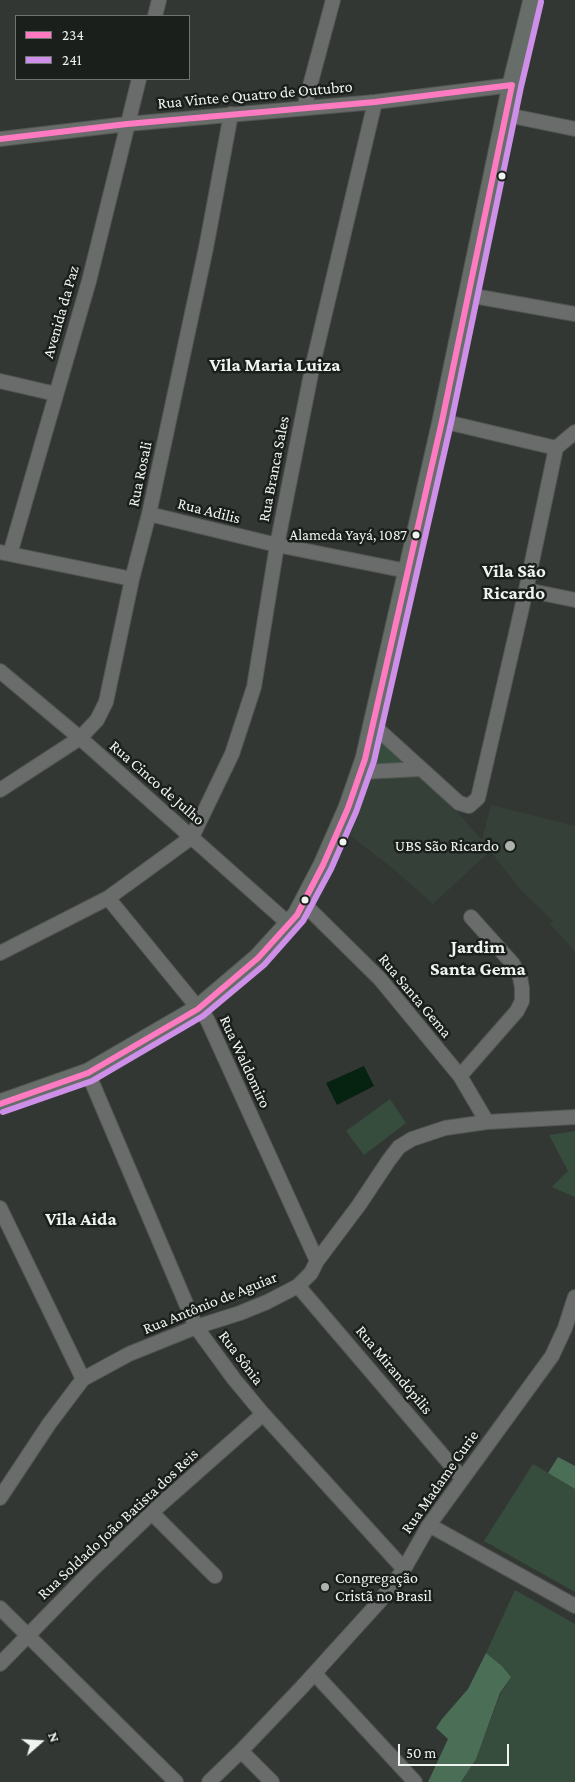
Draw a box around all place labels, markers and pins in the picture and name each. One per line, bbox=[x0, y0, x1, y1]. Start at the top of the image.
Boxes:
unlabelled marker bbox=[497, 171, 507, 181]
place label: Alameda Yayá, 1087 bbox=[290, 526, 407, 544]
marker: Alameda Yayá, 1087 bbox=[411, 530, 421, 540]
place label: UBS São Ricardo bbox=[395, 836, 499, 856]
unlabelled marker bbox=[338, 837, 348, 847]
marker: UBS São Ricardo bbox=[503, 839, 517, 853]
unlabelled marker bbox=[300, 895, 310, 905]
place label: Congregação Cristã no Brasil bbox=[335, 1568, 432, 1606]
marker: Congregação Cristã no Brasil bbox=[319, 1581, 331, 1593]

